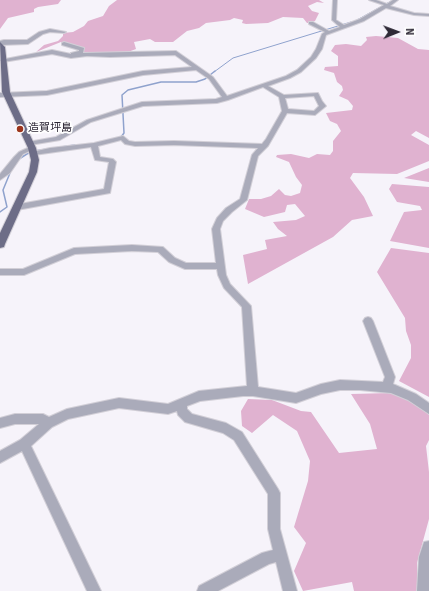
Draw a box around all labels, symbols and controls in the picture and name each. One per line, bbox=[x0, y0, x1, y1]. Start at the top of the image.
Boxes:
north arrow bbox=[377, 12, 417, 52]
text: N bbox=[402, 28, 417, 36]
place label: 造賀坪島 bbox=[28, 122, 72, 136]
marker: 造賀坪島 bbox=[15, 124, 25, 134]

